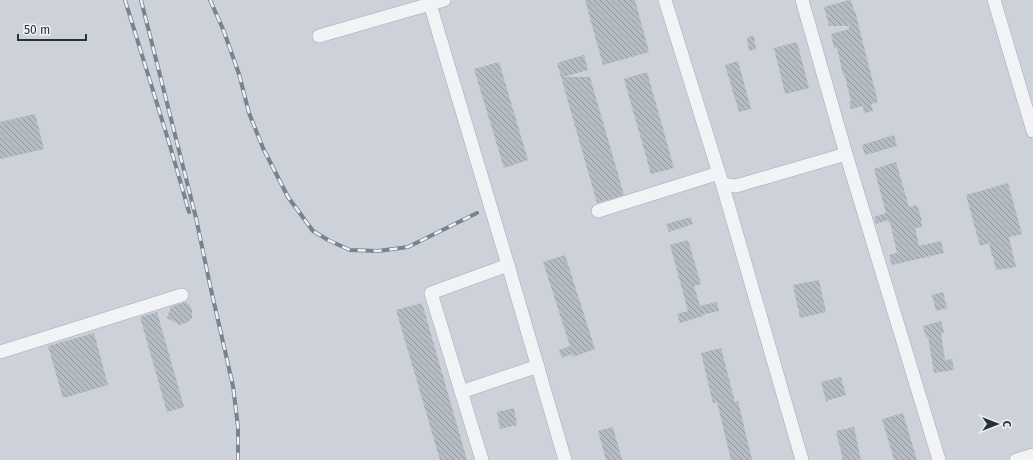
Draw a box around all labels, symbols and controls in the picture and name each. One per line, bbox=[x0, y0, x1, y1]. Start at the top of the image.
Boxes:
scale bar bbox=[18, 16, 86, 42]
text: 50 m bbox=[24, 23, 50, 37]
north arrow bbox=[977, 404, 1017, 444]
text: С bbox=[1000, 421, 1013, 428]

